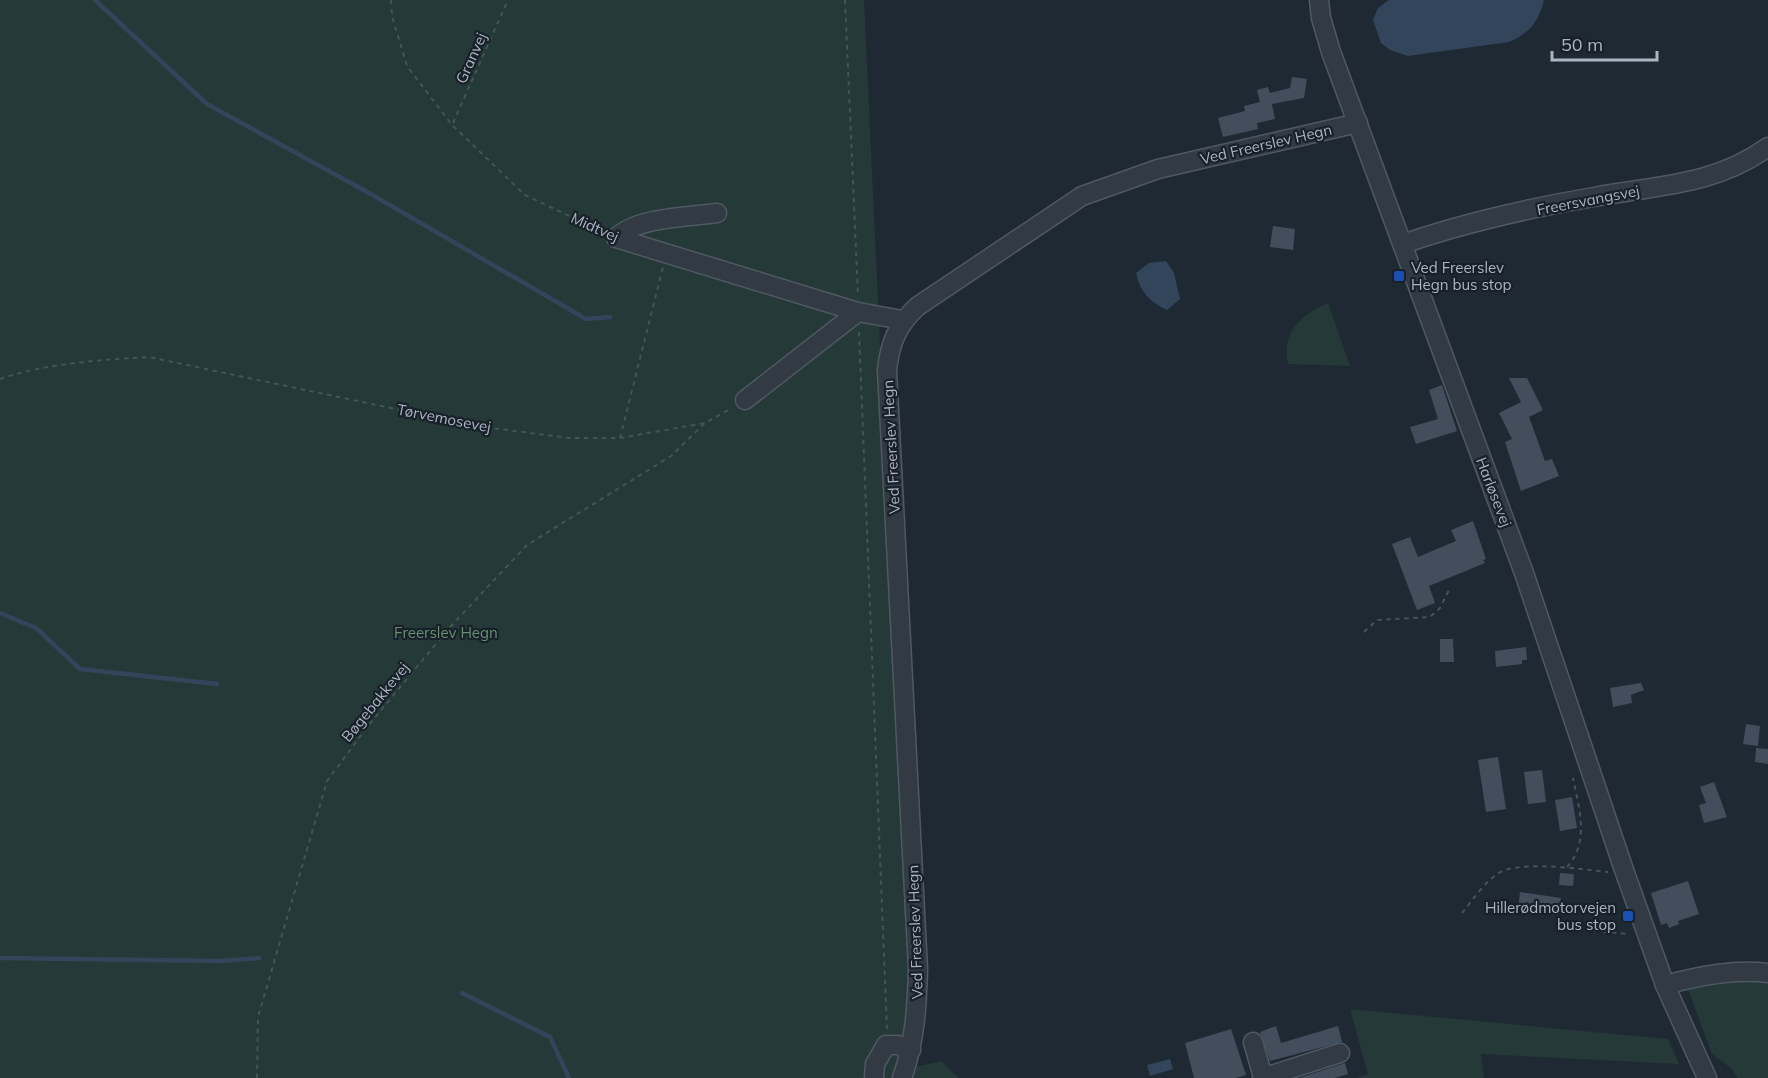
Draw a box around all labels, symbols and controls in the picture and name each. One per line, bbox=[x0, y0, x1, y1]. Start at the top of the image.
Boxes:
scale bar bbox=[1552, 24, 1657, 62]
street label: Granvej bbox=[451, 30, 491, 86]
text: 50 m bbox=[1561, 33, 1603, 56]
street label: Ved Freerslev Hegn bbox=[1198, 120, 1334, 168]
street label: Freersvangsvej bbox=[1535, 181, 1641, 219]
street label: Midtvej bbox=[568, 208, 622, 246]
place label: Ved Freerslev Hegn bus stop bbox=[1411, 258, 1512, 294]
marker: Ved Freerslev Hegn bus stop bbox=[1392, 269, 1406, 283]
street label: Ved Freerslev Hegn bbox=[878, 379, 904, 515]
street label: Tørvemosevej bbox=[395, 400, 493, 436]
street label: Harløsevej bbox=[1472, 454, 1516, 530]
park label: Freerslev Hegn bbox=[394, 623, 498, 642]
street label: Bøgebakkevej bbox=[337, 658, 413, 746]
street label: Ved Freerslev Hegn bbox=[903, 864, 927, 1000]
place label: Hillerødmotorvejen bus stop bbox=[1485, 898, 1616, 934]
marker: Hillerødmotorvejen bus stop bbox=[1621, 909, 1635, 923]

